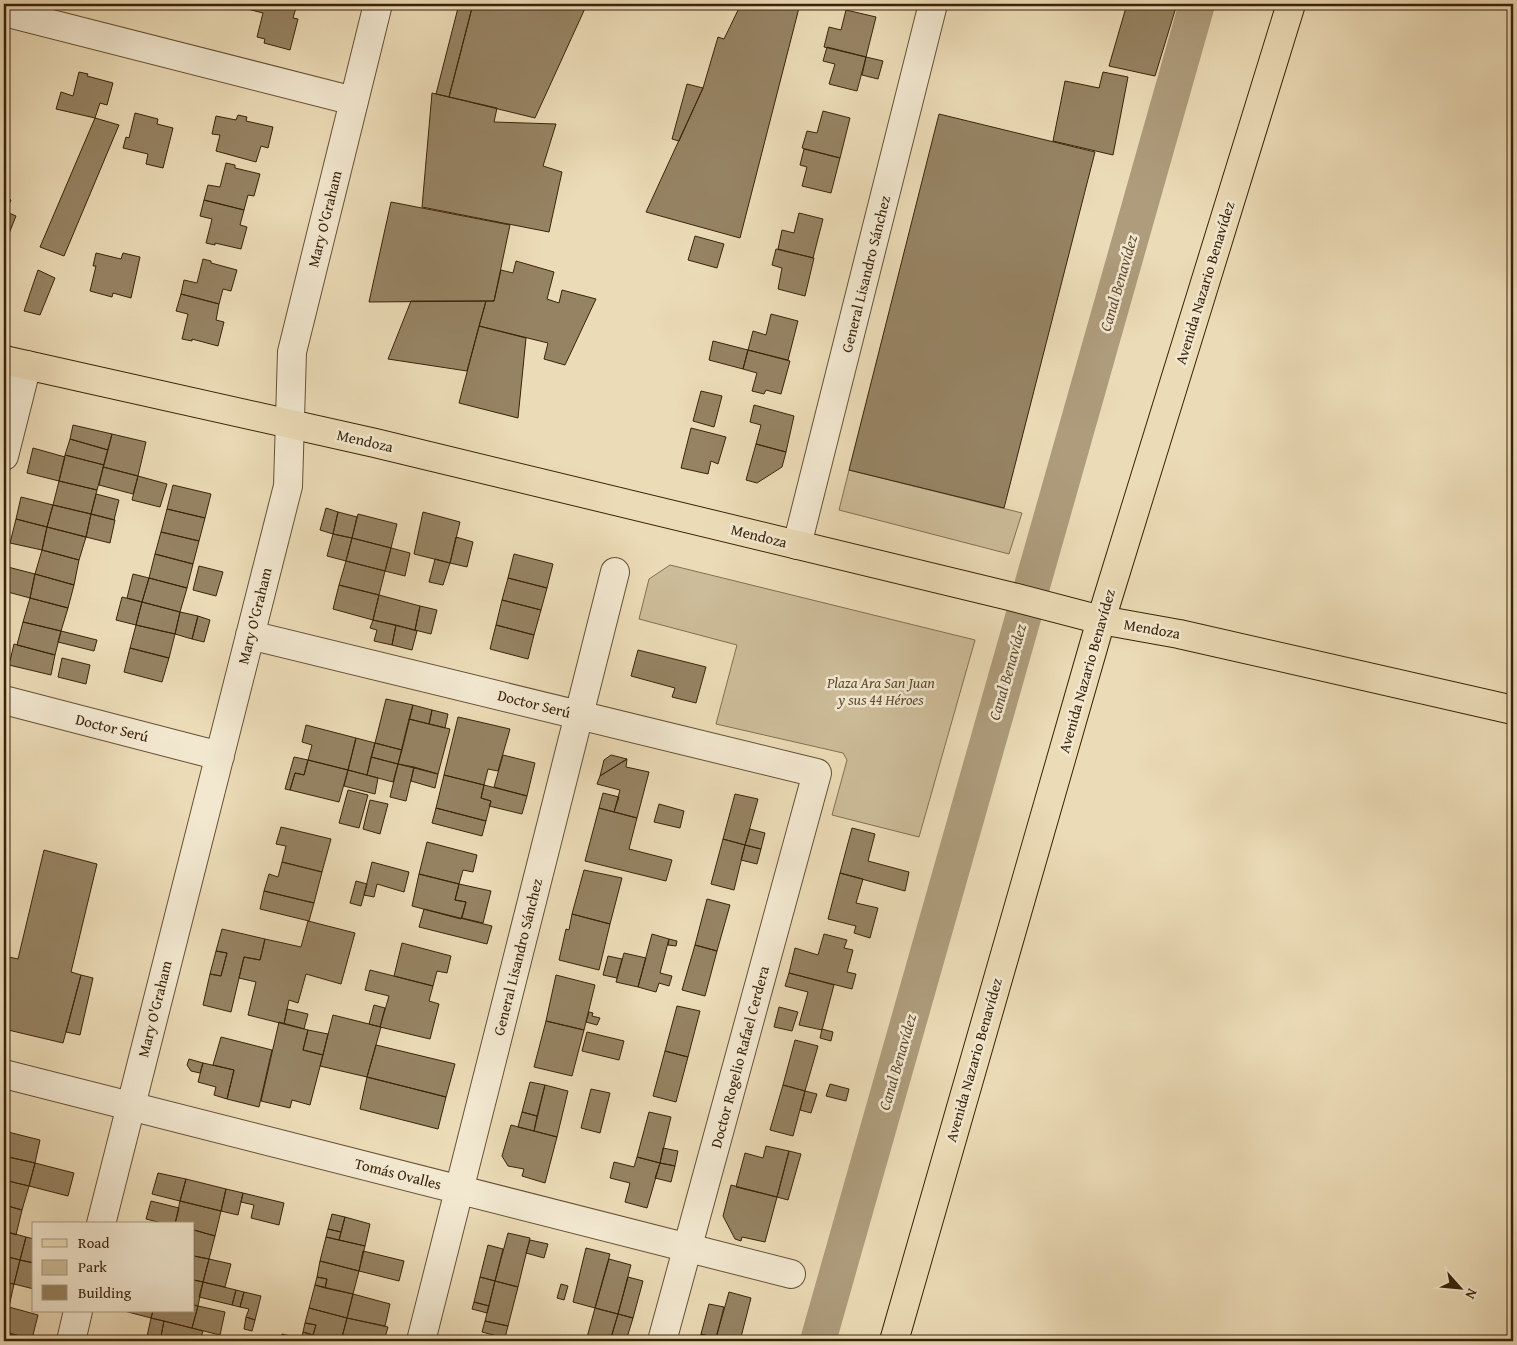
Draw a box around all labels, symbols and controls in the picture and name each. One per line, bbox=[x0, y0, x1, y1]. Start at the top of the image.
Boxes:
street label: Mary O'Graham bbox=[302, 168, 347, 269]
street label: General Lisandro Sánchez bbox=[836, 193, 895, 355]
street label: Avenida Nazario Benavídez bbox=[1170, 198, 1239, 367]
water label: Canal Benavídez bbox=[1093, 231, 1143, 334]
street label: Mendoza bbox=[335, 424, 395, 457]
street label: Mendoza bbox=[729, 518, 789, 553]
street label: Mary O'Graham bbox=[232, 565, 277, 666]
street label: Avenida Nazario Benavídez bbox=[1053, 586, 1120, 755]
street label: Mendoza bbox=[1122, 613, 1182, 644]
water label: Canal Benavídez bbox=[982, 620, 1032, 723]
park label: Plaza Ara San Juan y sus 44 Héroes bbox=[826, 672, 935, 710]
street label: Doctor Serú bbox=[495, 684, 574, 723]
street label: Doctor Serú bbox=[73, 708, 152, 747]
street label: General Lisandro Sánchez bbox=[488, 876, 547, 1038]
street label: Mary O'Graham bbox=[132, 958, 177, 1059]
street label: Doctor Rogelio Rafael Cerdera bbox=[705, 964, 774, 1150]
street label: Avenida Nazario Benavídez bbox=[940, 975, 1007, 1144]
water label: Canal Benavídez bbox=[872, 1010, 922, 1113]
street label: Tomás Ovalles bbox=[352, 1153, 444, 1194]
legend bbox=[32, 1222, 195, 1312]
text: Road bbox=[78, 1232, 109, 1253]
text: Park bbox=[78, 1256, 107, 1277]
north arrow bbox=[1434, 1262, 1484, 1312]
text: Building bbox=[78, 1282, 132, 1303]
text: N bbox=[1460, 1285, 1483, 1303]

